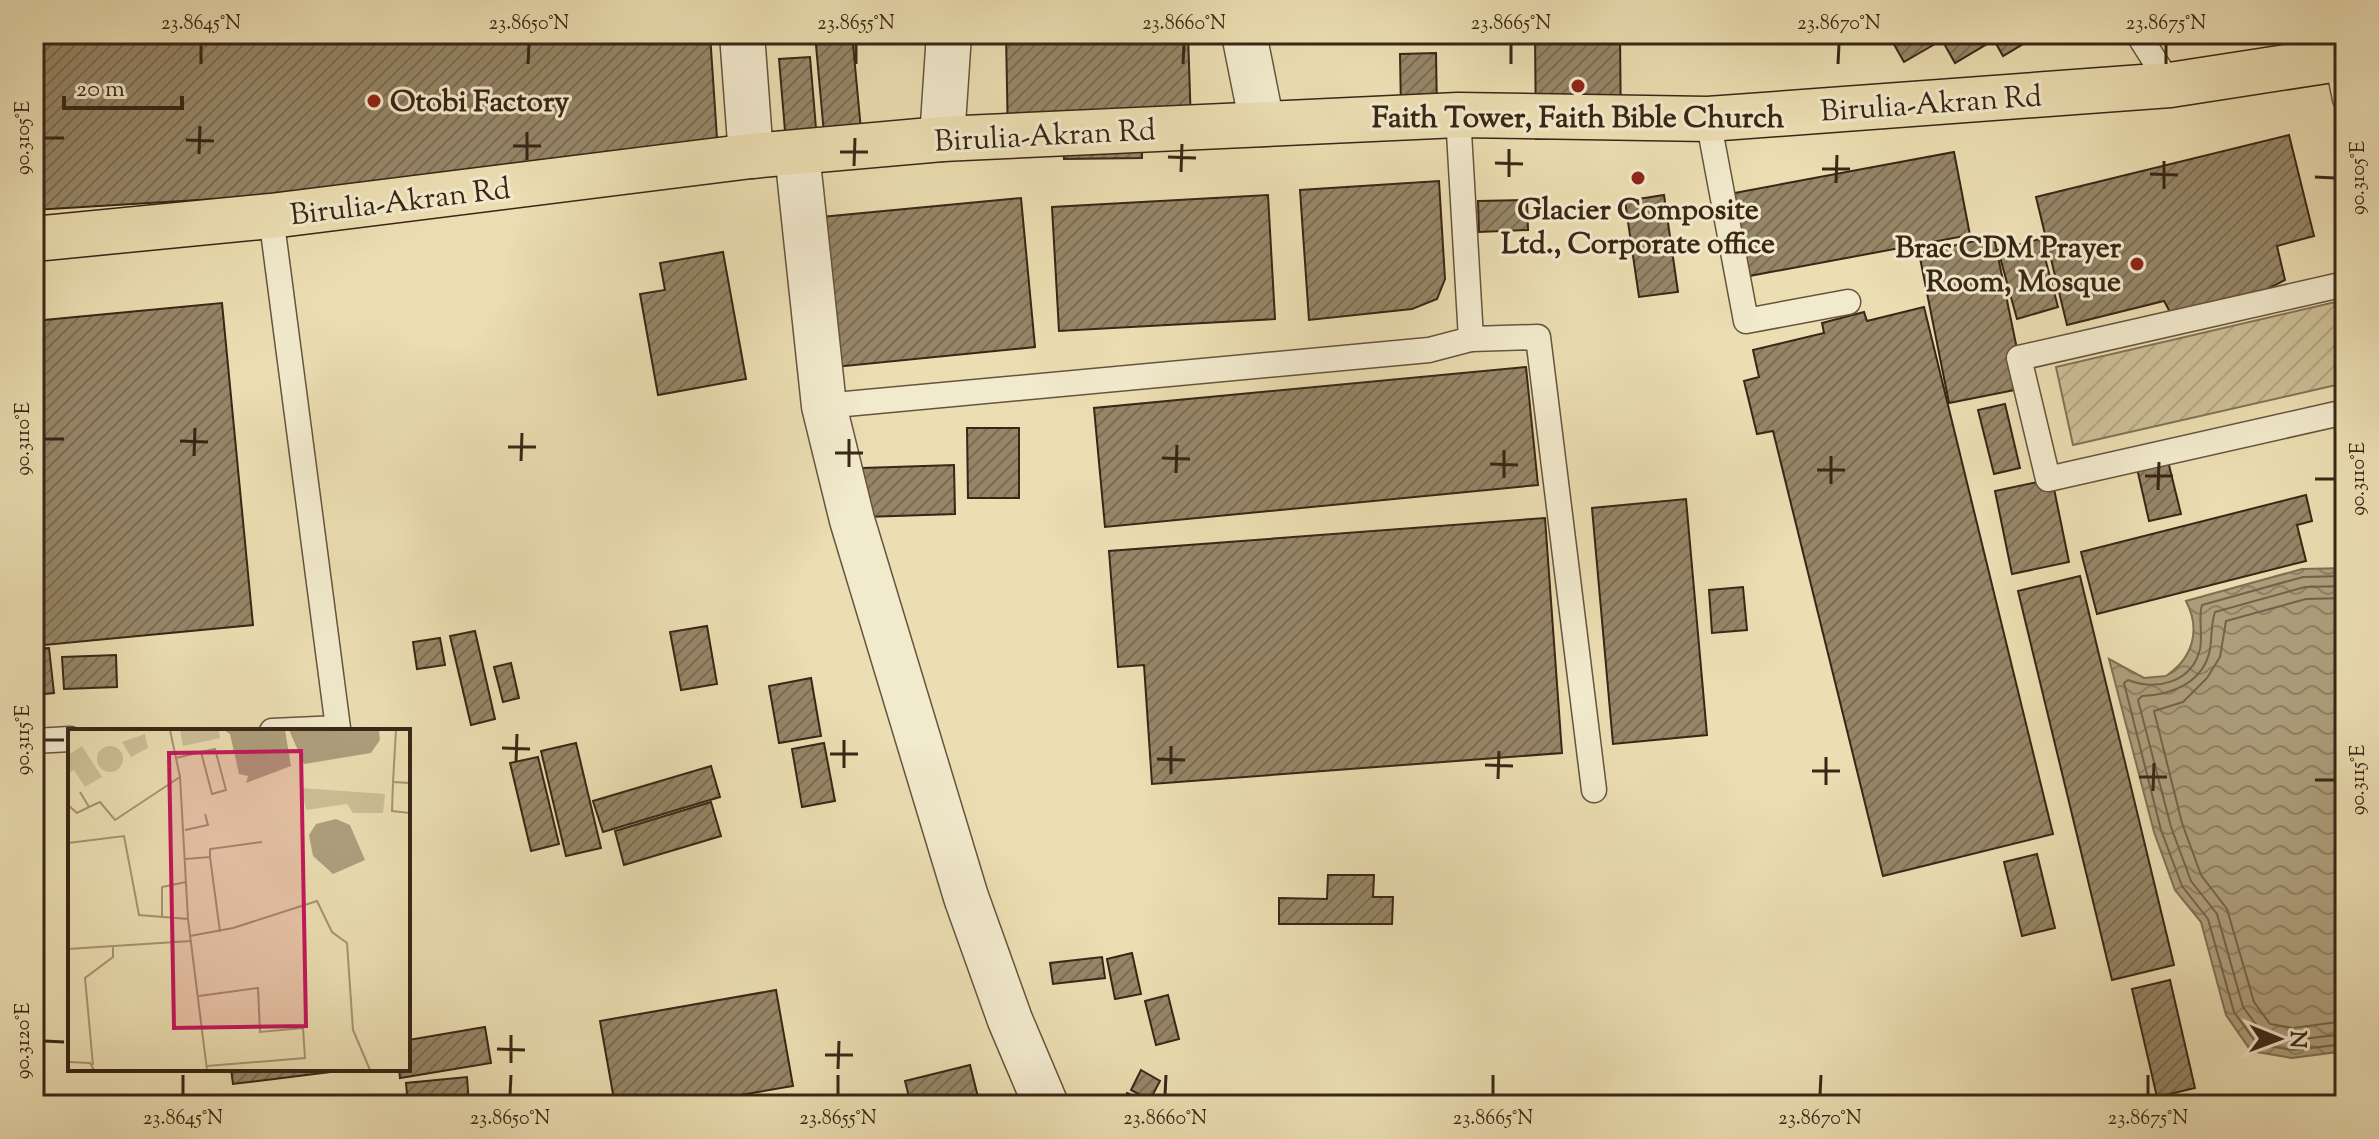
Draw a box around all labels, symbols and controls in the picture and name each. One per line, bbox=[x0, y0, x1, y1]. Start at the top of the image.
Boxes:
text: 23.8645°N bbox=[161, 10, 241, 39]
text: 23.8650°N bbox=[489, 10, 569, 39]
text: 23.8655°N bbox=[817, 10, 895, 39]
text: 23.8660°N bbox=[1142, 10, 1226, 39]
text: 23.8665°N bbox=[1471, 10, 1551, 39]
text: 23.8670°N bbox=[1797, 10, 1881, 39]
text: 23.8675°N bbox=[2126, 10, 2206, 39]
scale bar bbox=[64, 60, 182, 110]
text: 20 m bbox=[76, 73, 125, 107]
street label: Birulia-Akran Rd bbox=[1819, 76, 2043, 135]
marker: Faith Tower, Faith Bible Church bbox=[1569, 77, 1587, 95]
place label: Otobi Factory bbox=[390, 82, 569, 125]
marker: Otobi Factory bbox=[365, 92, 383, 110]
place label: Faith Tower, Faith Bible Church bbox=[1372, 98, 1785, 141]
text: 90.3105°E bbox=[10, 101, 39, 175]
street label: Birulia-Akran Rd bbox=[933, 110, 1157, 165]
text: 90.3105°E bbox=[2345, 141, 2374, 215]
street label: Birulia-Akran Rd bbox=[288, 169, 513, 238]
marker: Glacier Composite Ltd., Corporate office bbox=[1629, 169, 1647, 187]
place label: Glacier Composite Ltd., Corporate office bbox=[1501, 190, 1775, 267]
place label: Brac CDM Prayer Room, Mosque bbox=[1895, 228, 2122, 305]
marker: Brac CDM Prayer Room, Mosque bbox=[2128, 255, 2146, 273]
text: 90.3110°E bbox=[10, 402, 39, 476]
text: 90.3110°E bbox=[2345, 442, 2374, 516]
text: 90.3115°E bbox=[10, 705, 39, 775]
inset map bbox=[68, 729, 410, 1071]
text: 90.3115°E bbox=[2345, 745, 2374, 815]
north arrow bbox=[2239, 999, 2319, 1079]
text: 90.3120°E bbox=[10, 1003, 39, 1079]
text: N bbox=[2280, 1030, 2312, 1049]
text: 23.8645°N bbox=[143, 1105, 223, 1134]
text: 23.8650°N bbox=[470, 1105, 550, 1134]
text: 23.8655°N bbox=[799, 1105, 877, 1134]
text: 23.8660°N bbox=[1123, 1105, 1207, 1134]
text: 23.8665°N bbox=[1453, 1105, 1533, 1134]
text: 23.8670°N bbox=[1778, 1105, 1862, 1134]
text: 23.8675°N bbox=[2108, 1105, 2188, 1134]

